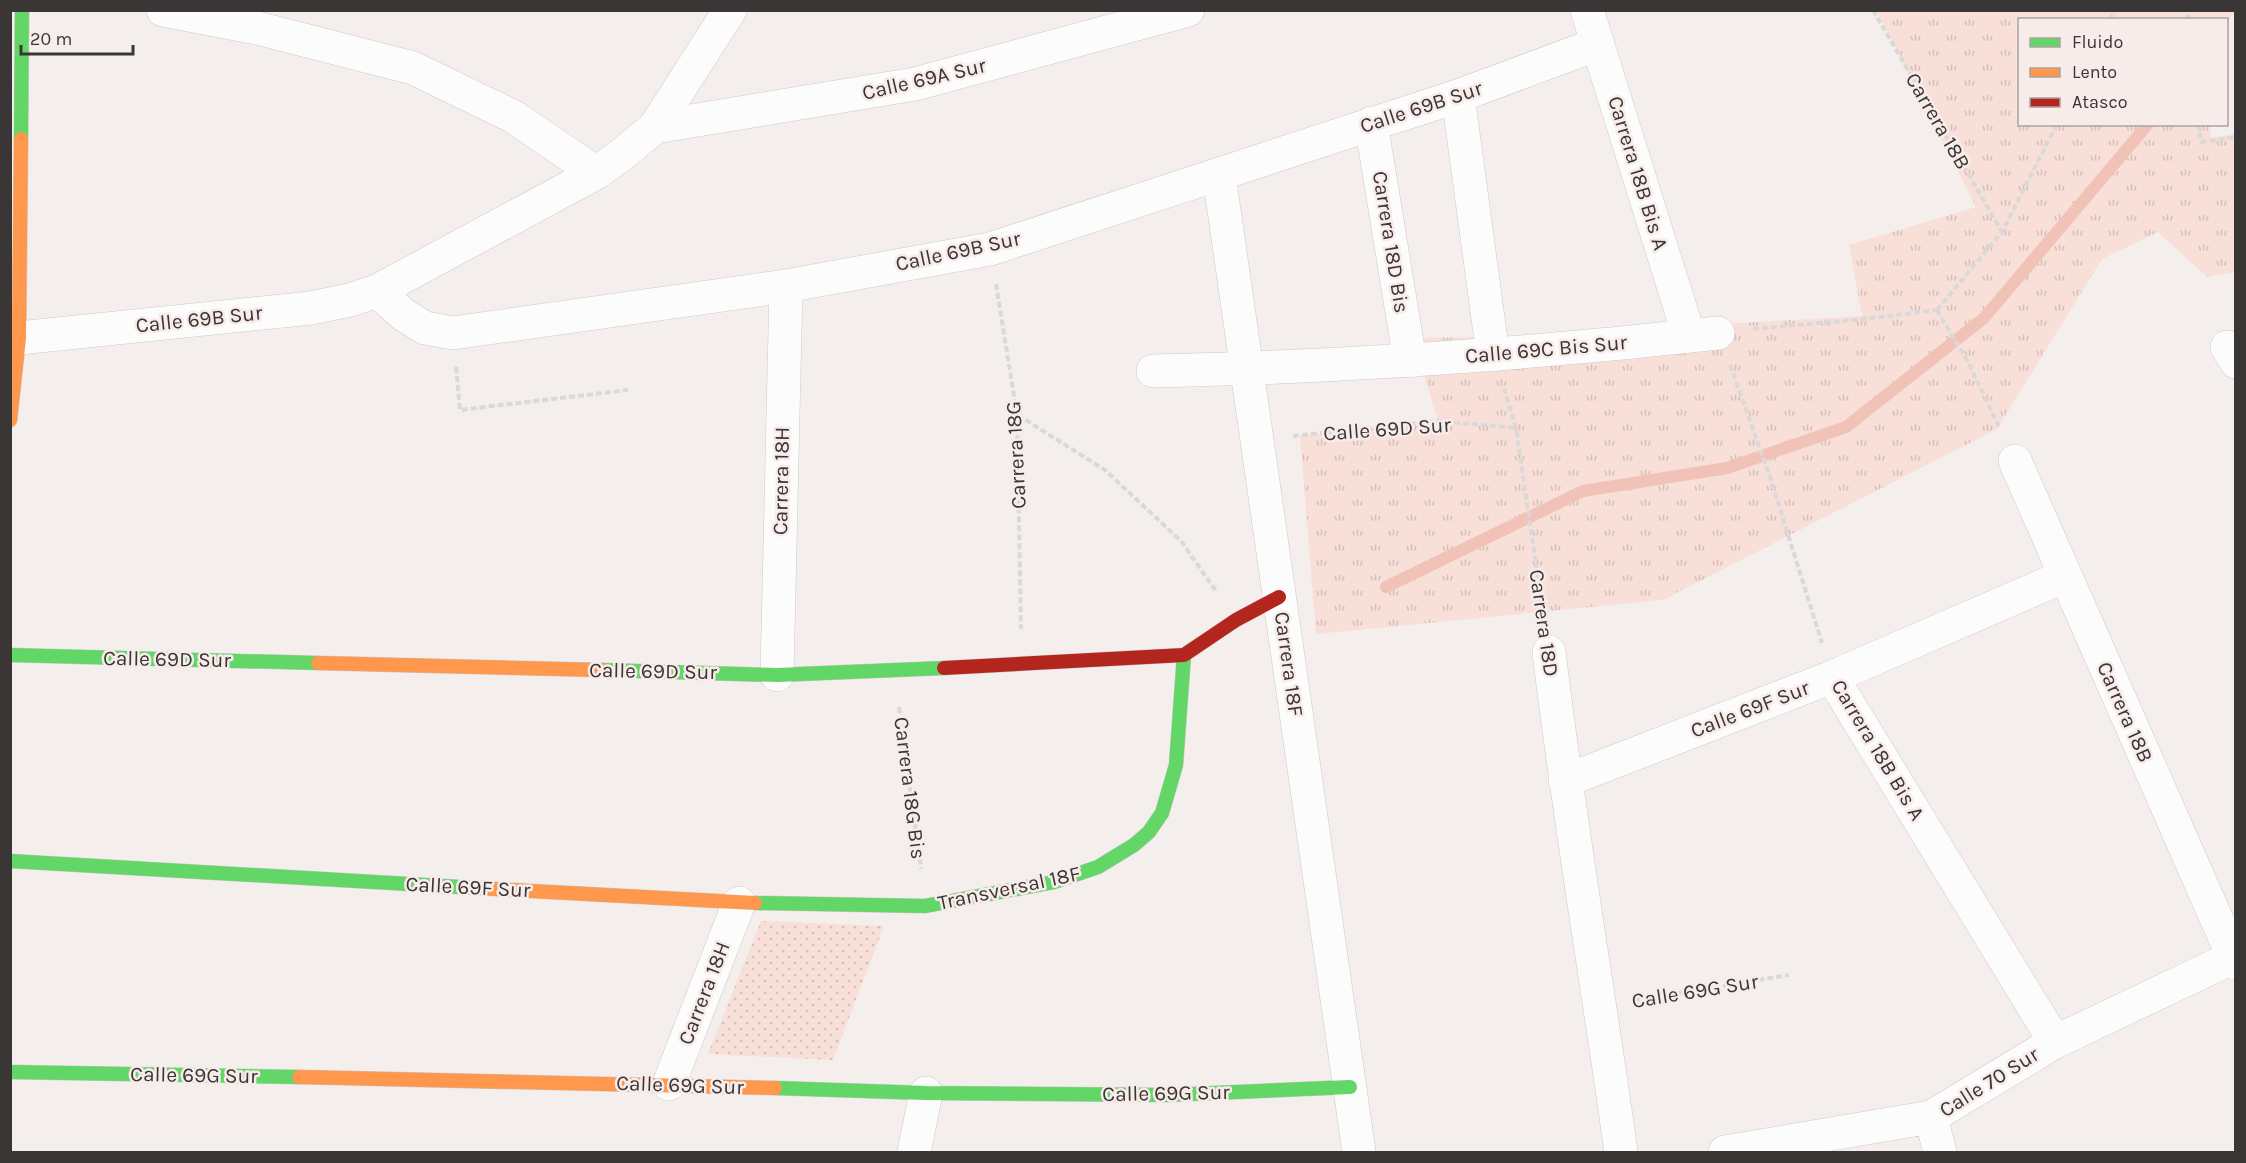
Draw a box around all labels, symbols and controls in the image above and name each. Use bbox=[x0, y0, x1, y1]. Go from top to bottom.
scale bar bbox=[21, 18, 134, 56]
legend bbox=[2018, 18, 2228, 126]
text: 20 m bbox=[30, 28, 72, 50]
text: Fluido bbox=[2072, 31, 2123, 53]
street label: Calle 69A Sur bbox=[860, 53, 989, 105]
text: Lento bbox=[2072, 61, 2117, 83]
street label: Carrera 18B bbox=[1901, 68, 1975, 174]
street label: Calle 69B Sur bbox=[1357, 76, 1486, 138]
text: Atasco bbox=[2072, 91, 2128, 113]
street label: Carrera 18B Bis A bbox=[1603, 93, 1673, 253]
street label: Carrera 18D Bis bbox=[1368, 169, 1414, 315]
street label: Calle 69B Sur bbox=[893, 226, 1023, 276]
street label: Calle 69B Sur bbox=[134, 300, 264, 338]
street label: Calle 69C Bis Sur bbox=[1464, 330, 1628, 368]
street label: Carrera 18G bbox=[1001, 400, 1031, 510]
street label: Calle 69D Sur bbox=[1322, 413, 1452, 445]
street label: Carrera 18H bbox=[768, 427, 794, 535]
street label: Carrera 18D bbox=[1525, 568, 1563, 678]
street label: Carrera 18F bbox=[1270, 610, 1308, 718]
street label: Calle 69D Sur bbox=[103, 646, 232, 672]
street label: Calle 69D Sur bbox=[589, 658, 718, 684]
street label: Carrera 18B bbox=[2092, 658, 2158, 766]
street label: Calle 69F Sur bbox=[1687, 675, 1813, 743]
street label: Carrera 18B Bis A bbox=[1827, 675, 1929, 825]
street label: Carrera 18G Bis bbox=[889, 715, 931, 861]
street label: Transversal 18F bbox=[936, 861, 1082, 915]
street label: Calle 69F Sur bbox=[405, 872, 532, 902]
street label: Carrera 18H bbox=[673, 938, 735, 1048]
street label: Calle 69G Sur bbox=[1630, 969, 1760, 1013]
street label: Calle 70 Sur bbox=[1935, 1042, 2043, 1122]
street label: Calle 69G Sur bbox=[130, 1062, 258, 1088]
street label: Calle 69G Sur bbox=[616, 1071, 745, 1099]
street label: Calle 69G Sur bbox=[1102, 1080, 1230, 1106]

